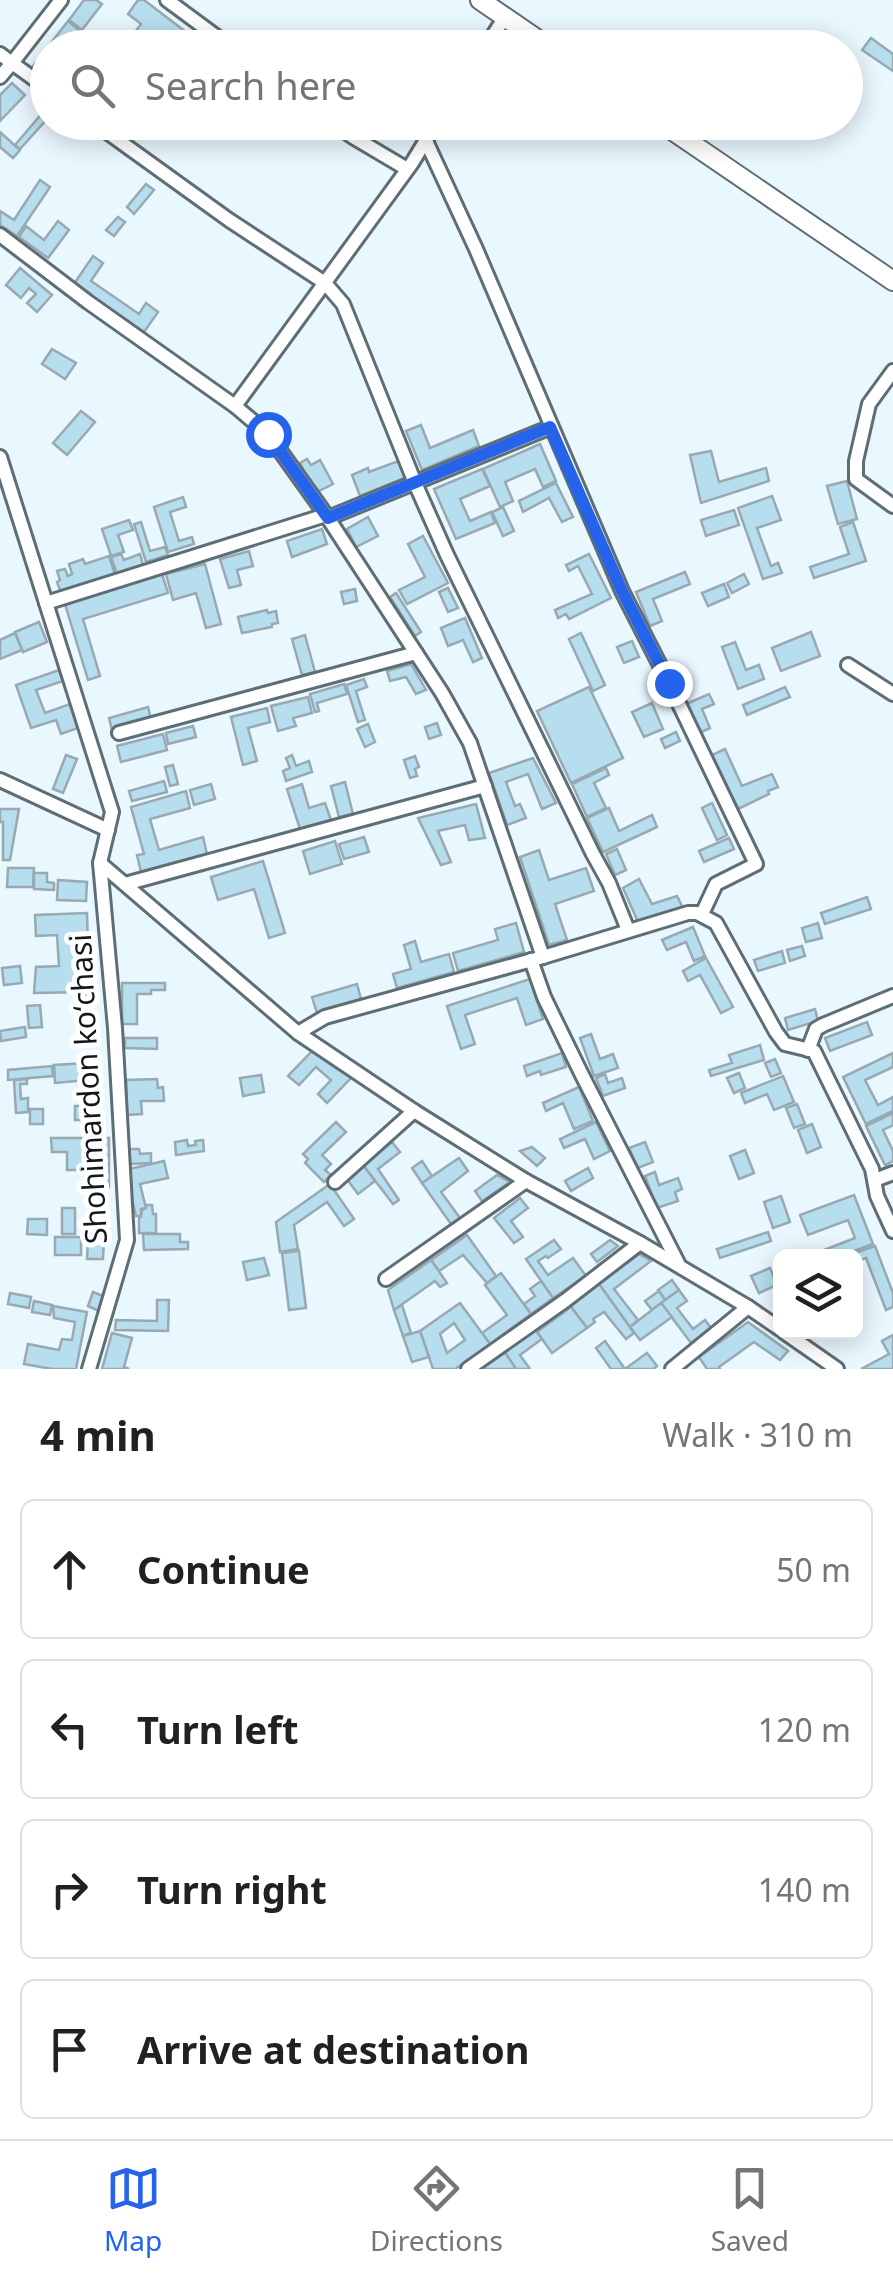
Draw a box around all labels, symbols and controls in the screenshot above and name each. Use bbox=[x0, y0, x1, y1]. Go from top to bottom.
search box bbox=[30, 30, 863, 140]
icon: search bbox=[65, 58, 120, 113]
text: Search here bbox=[145, 59, 356, 111]
route start bbox=[246, 412, 292, 458]
route end bbox=[647, 661, 693, 707]
street label: Shohimardon koʻchasi bbox=[59, 933, 116, 1245]
map controls bbox=[773, 1249, 863, 1339]
button: layers bbox=[773, 1249, 863, 1339]
text: 4 min bbox=[40, 1406, 156, 1463]
text: Walk · 310 m bbox=[662, 1413, 853, 1456]
icon: ahead bbox=[42, 1542, 97, 1597]
text: Continue bbox=[137, 1543, 310, 1595]
text: 50 m bbox=[776, 1548, 851, 1591]
icon: left bbox=[42, 1702, 97, 1757]
text: Turn left bbox=[137, 1703, 299, 1755]
text: 120 m bbox=[758, 1708, 851, 1751]
icon: right bbox=[42, 1862, 97, 1917]
text: Turn right bbox=[137, 1863, 327, 1915]
text: 140 m bbox=[758, 1868, 851, 1911]
icon: arrive bbox=[42, 2022, 97, 2077]
text: Arrive at destination bbox=[137, 2023, 529, 2075]
tab: Map bbox=[104, 2161, 162, 2259]
tab: Directions bbox=[370, 2161, 503, 2259]
tab: Saved bbox=[711, 2161, 789, 2259]

